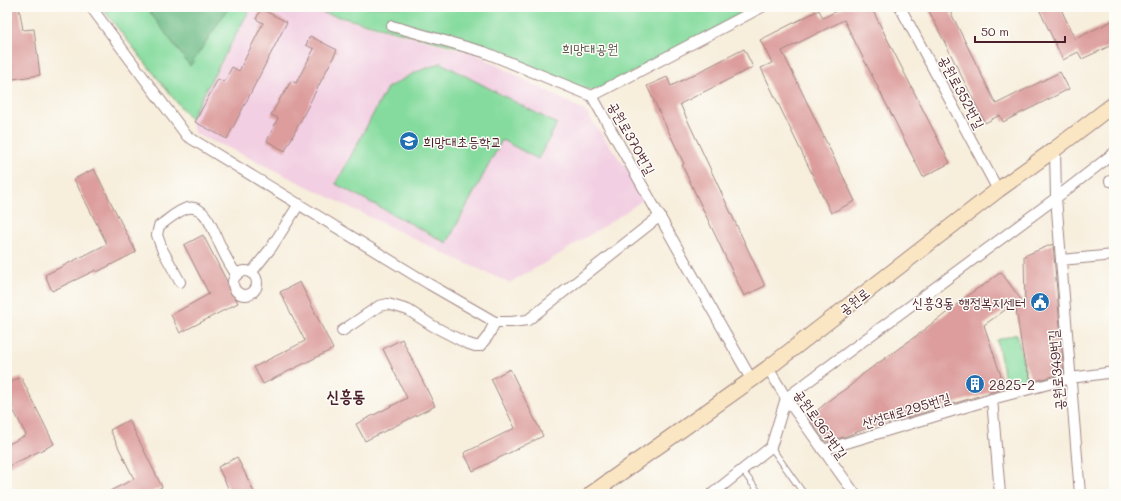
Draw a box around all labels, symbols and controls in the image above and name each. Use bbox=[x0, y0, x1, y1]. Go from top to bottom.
scale bar bbox=[975, 18, 1065, 44]
text: 50 m bbox=[981, 23, 1009, 39]
park label: 희망대공원 bbox=[562, 39, 618, 58]
street label: 공원로352번길 bbox=[935, 52, 990, 133]
street label: 공원로370번길 bbox=[604, 98, 660, 179]
school or university icon: 희망대초등학교 bbox=[398, 130, 420, 152]
place label: 희망대초등학교 bbox=[423, 132, 502, 151]
street label: 공원로 bbox=[835, 283, 873, 319]
public building icon: 신흥3동 행정복지센터 bbox=[1029, 291, 1051, 313]
place label: 신흥3동 행정복지센터 bbox=[912, 293, 1026, 312]
street label: 공원로349번길 bbox=[1043, 328, 1069, 411]
building icon: 2825-2 bbox=[964, 373, 986, 395]
place label: 2825-2 bbox=[989, 375, 1035, 394]
district label: 신흥동 bbox=[327, 385, 365, 406]
street label: 공원로367번길 bbox=[790, 385, 852, 463]
street label: 산성대로295번길 bbox=[859, 387, 953, 433]

